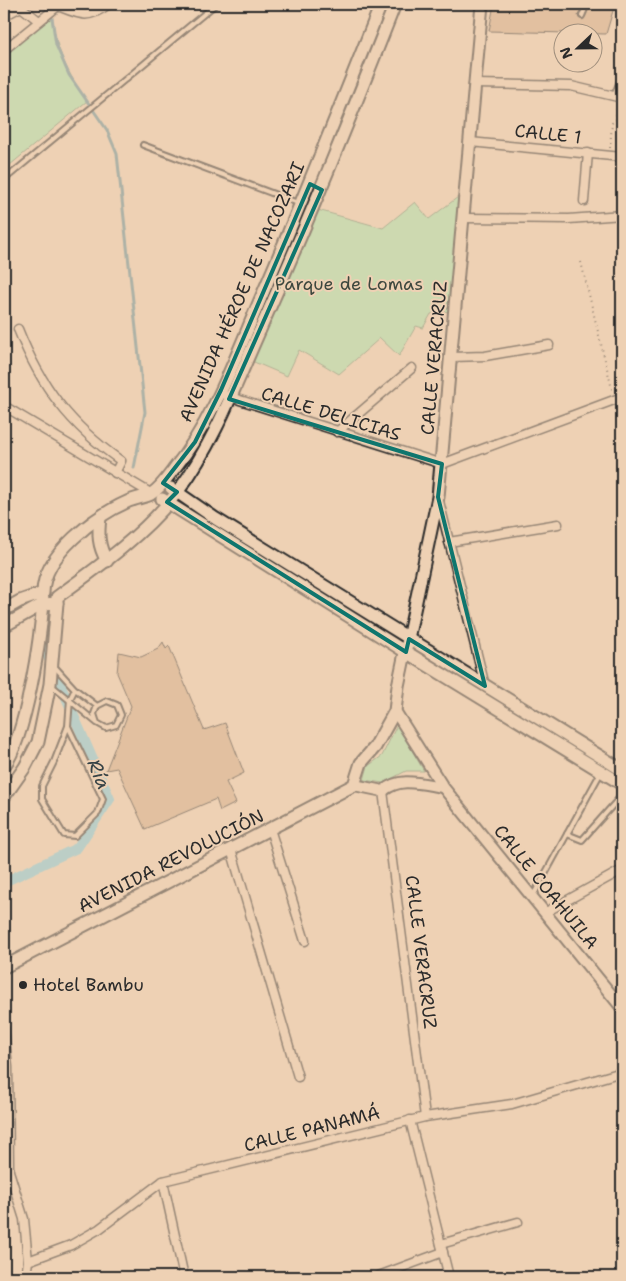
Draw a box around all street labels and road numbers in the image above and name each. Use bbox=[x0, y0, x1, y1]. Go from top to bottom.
street label: CALLE 1 bbox=[513, 119, 583, 149]
street label: AVENIDA HÉROE DE NACOZARI bbox=[174, 158, 310, 426]
street label: CALLE VERACRUZ bbox=[415, 280, 453, 436]
street label: CALLE DELICIAS bbox=[258, 381, 404, 447]
street label: AVENIDA REVOLUCIÓN bbox=[74, 804, 268, 918]
street label: CALLE COAHUILA bbox=[488, 820, 604, 954]
street label: CALLE VERACRUZ bbox=[400, 874, 442, 1030]
street label: CALLE PANAMÁ bbox=[242, 1101, 382, 1157]

